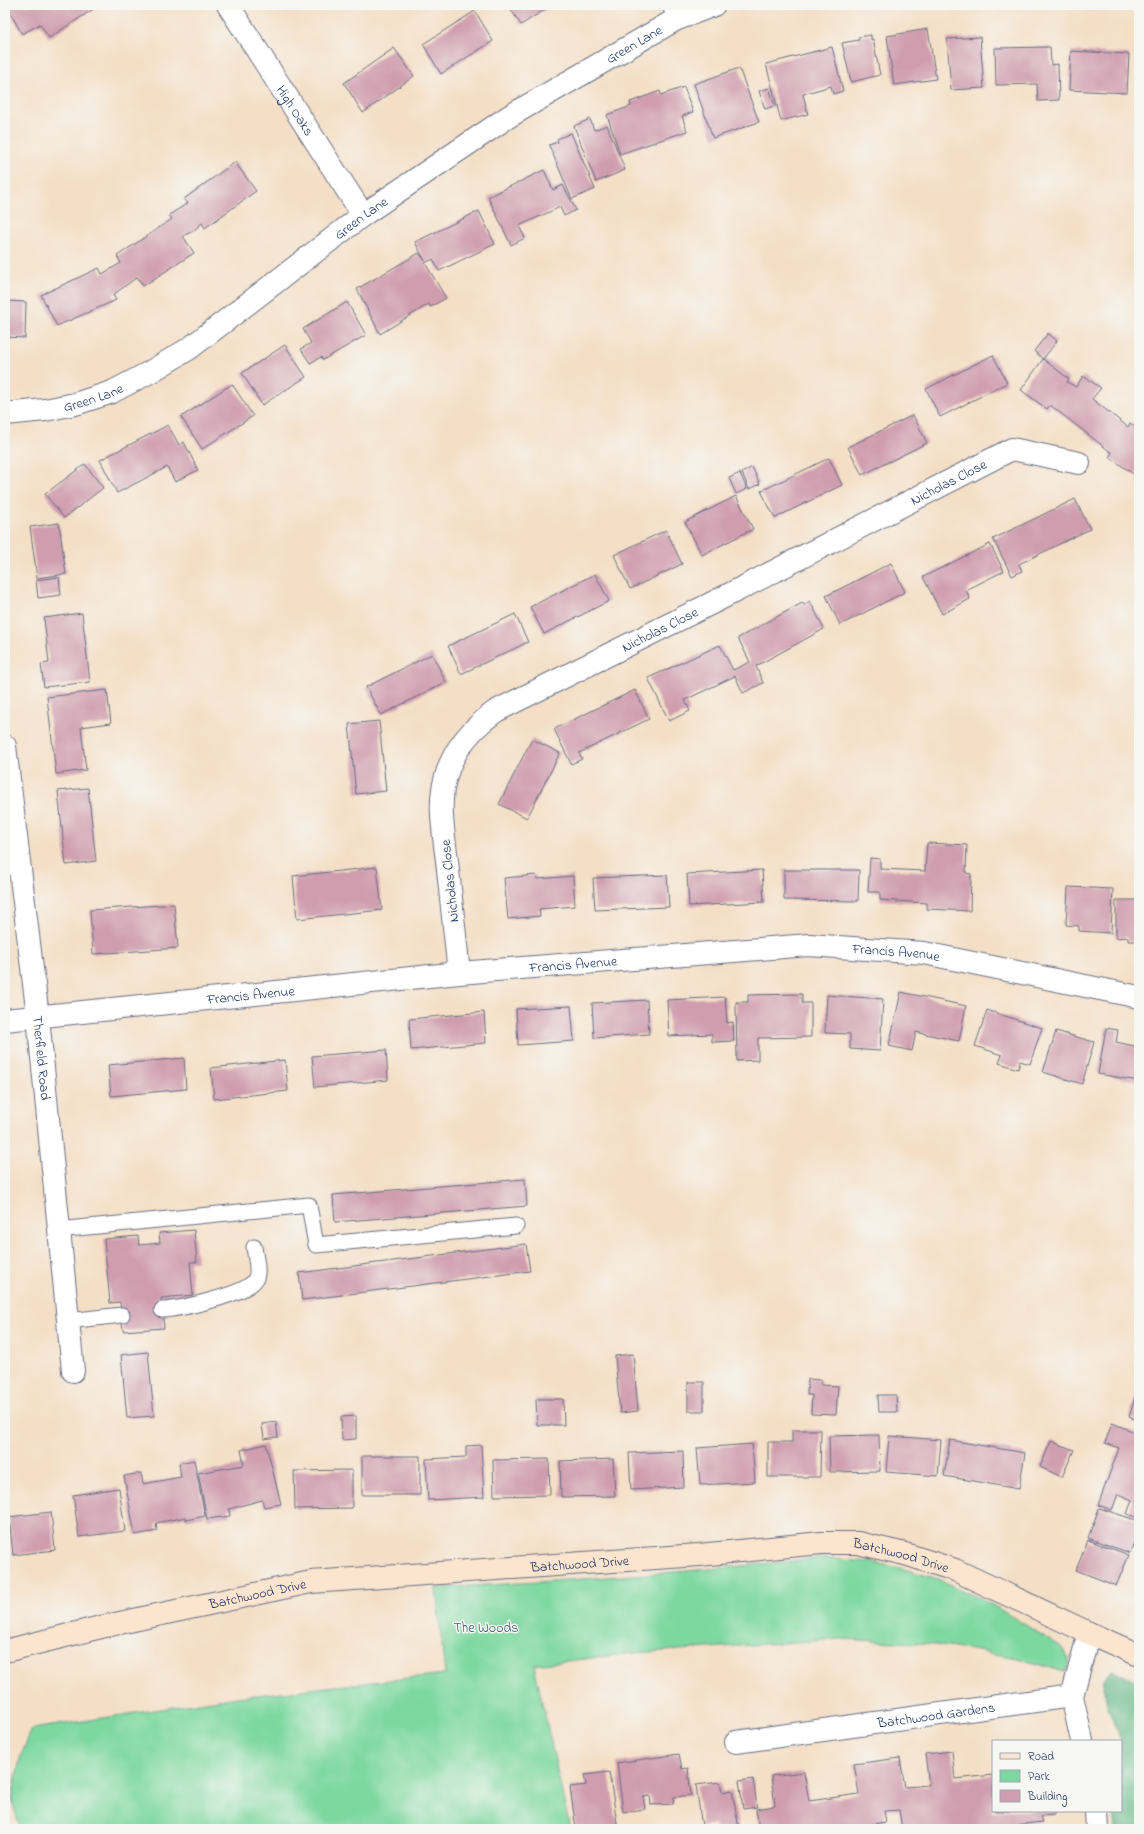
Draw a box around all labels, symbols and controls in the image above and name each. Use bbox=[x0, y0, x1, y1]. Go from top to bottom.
street label: Green Lane bbox=[602, 20, 667, 70]
street label: High Oaks bbox=[270, 81, 318, 140]
street label: Green Lane bbox=[330, 192, 393, 246]
street label: Green Lane bbox=[62, 378, 128, 418]
street label: Nicholas Close bbox=[907, 454, 991, 511]
street label: Nicholas Close bbox=[619, 602, 703, 658]
street label: Nicholas Close bbox=[436, 838, 465, 923]
street label: Francis Avenue bbox=[850, 939, 942, 968]
street label: Francis Avenue bbox=[528, 951, 619, 979]
street label: Francis Avenue bbox=[205, 981, 296, 1011]
street label: Therfield Road bbox=[26, 1015, 55, 1101]
street label: Batchwood Drive bbox=[850, 1533, 952, 1580]
street label: Batchwood Drive bbox=[529, 1551, 630, 1579]
street label: Batchwood Drive bbox=[206, 1574, 309, 1616]
park label: The Woods bbox=[454, 1618, 518, 1639]
street label: Batchwood Gardens bbox=[875, 1698, 996, 1735]
legend bbox=[992, 1740, 1122, 1812]
text: Road bbox=[1028, 1748, 1054, 1766]
text: Park bbox=[1028, 1768, 1050, 1786]
text: Building bbox=[1027, 1788, 1067, 1807]

